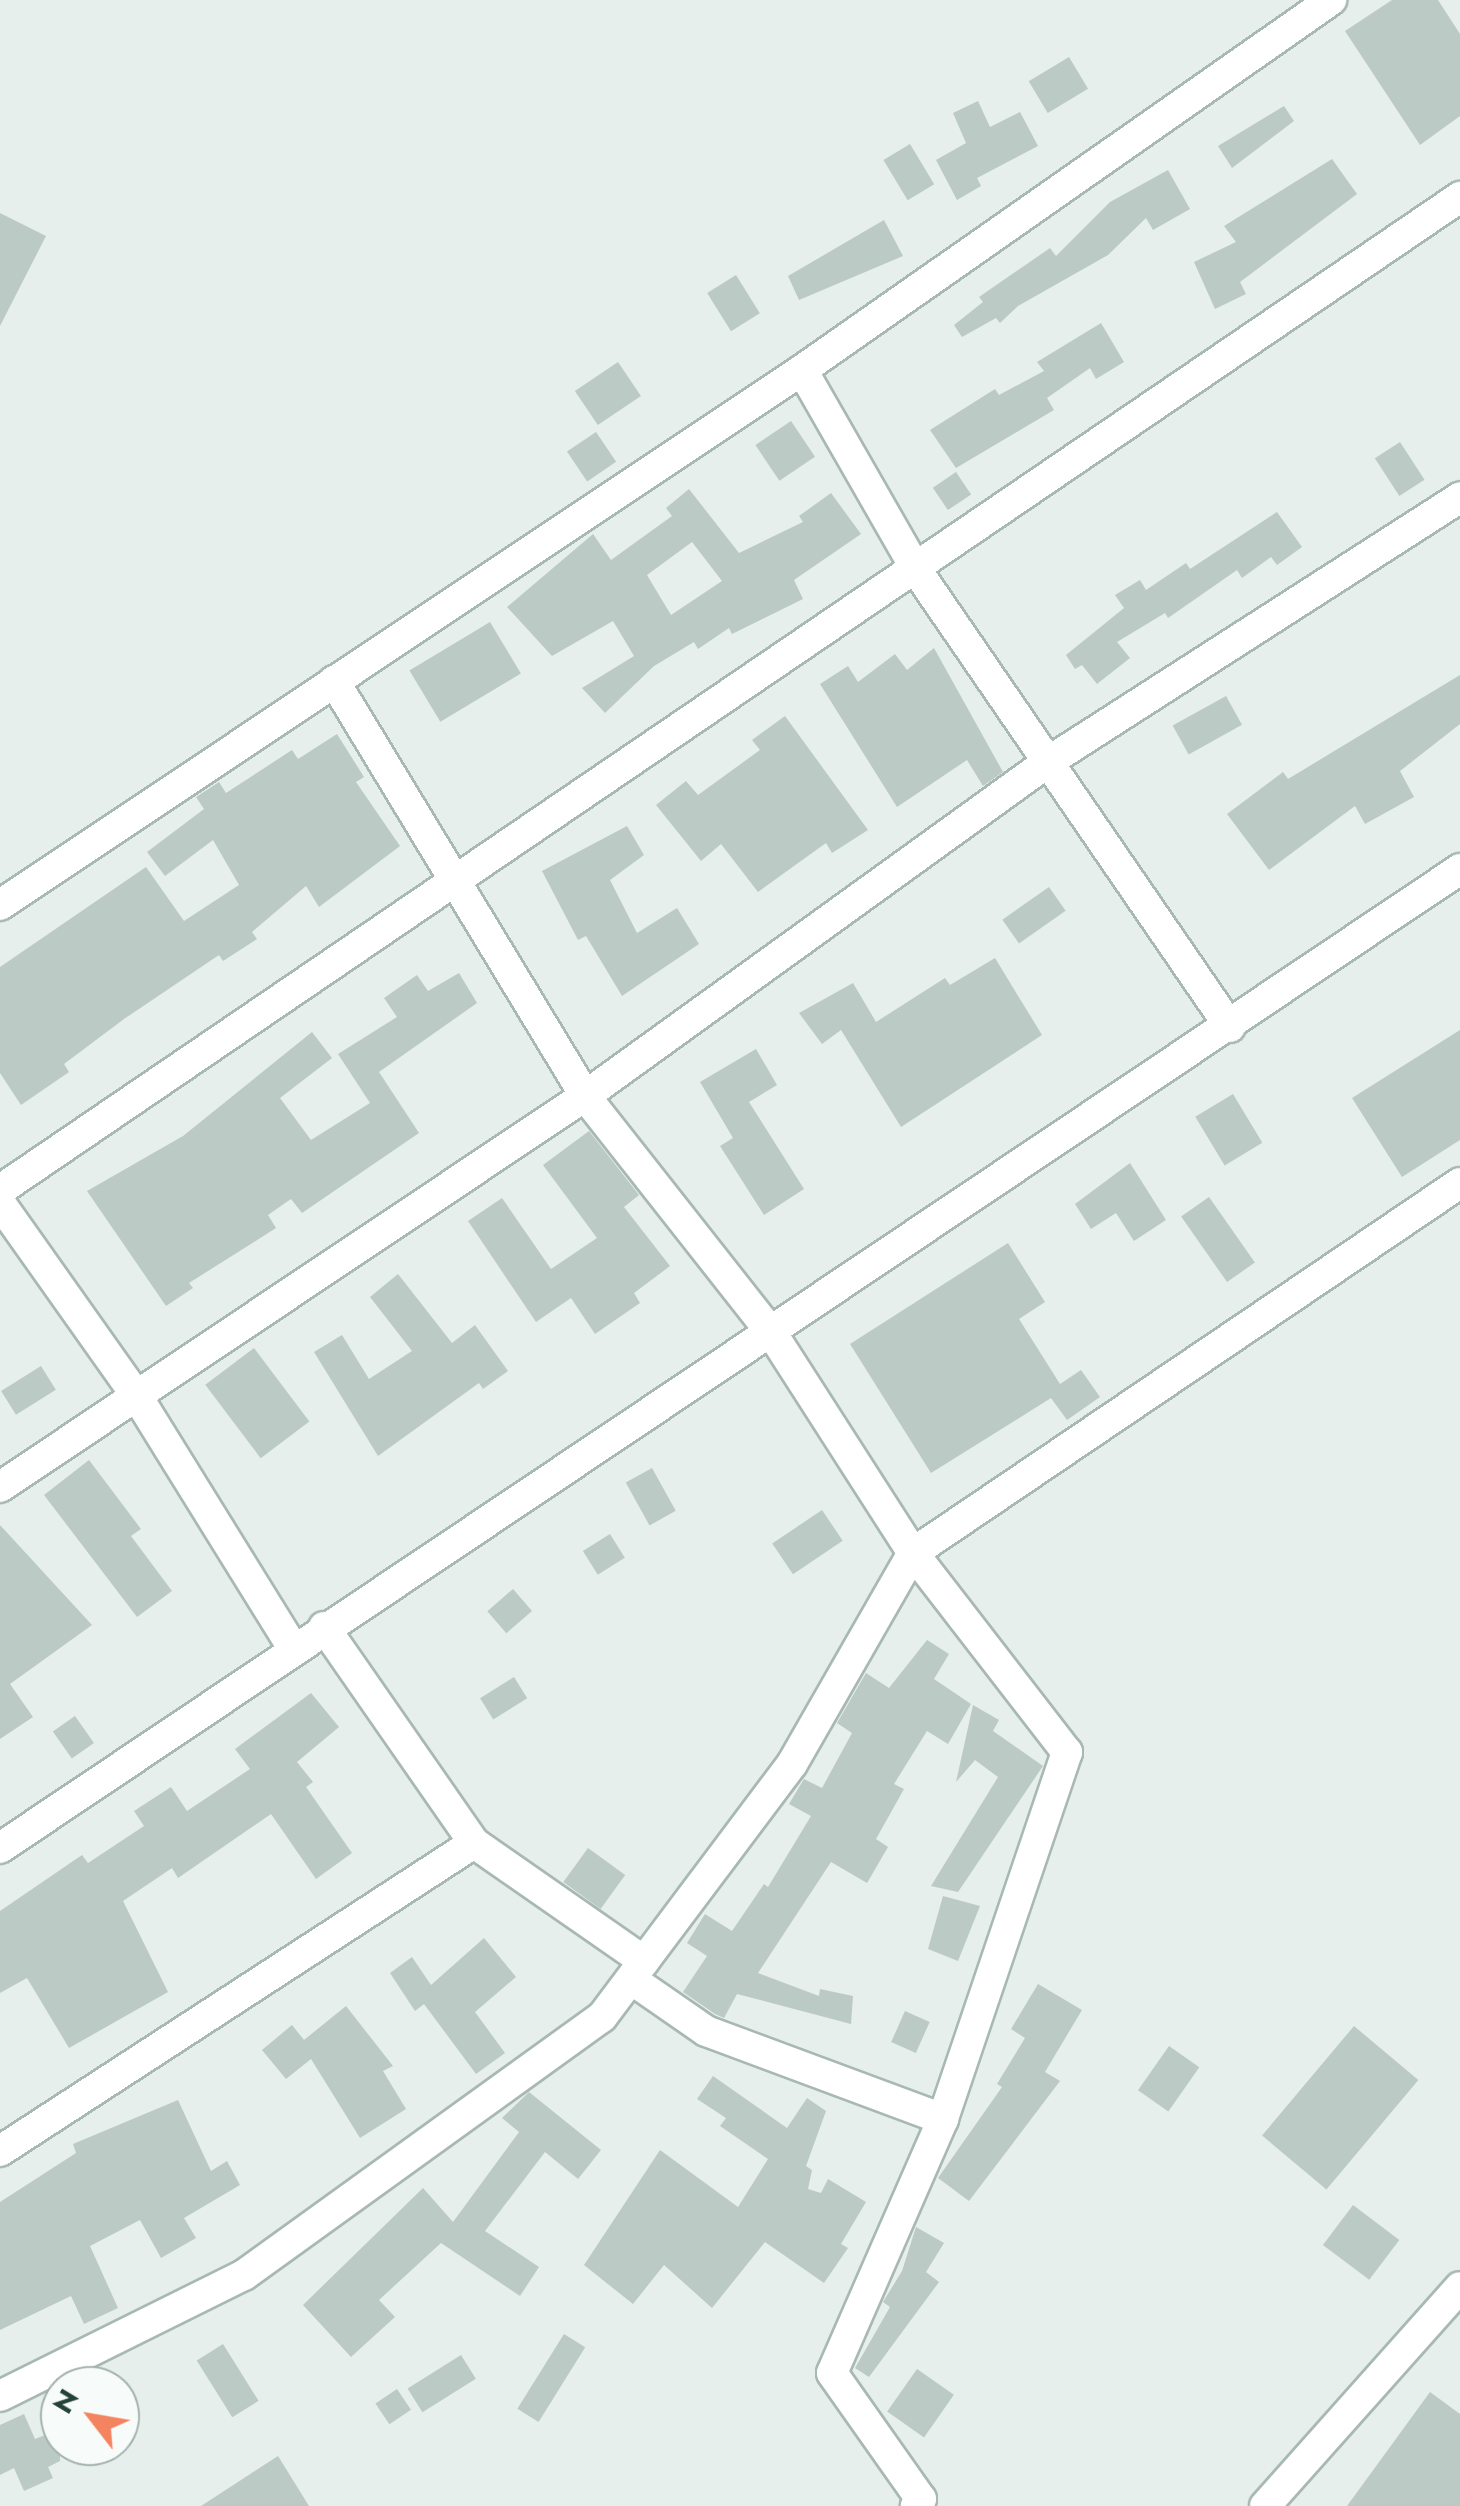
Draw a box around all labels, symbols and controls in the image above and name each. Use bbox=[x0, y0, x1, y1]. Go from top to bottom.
north arrow bbox=[40, 2366, 140, 2466]
text: N bbox=[42, 2381, 89, 2421]

